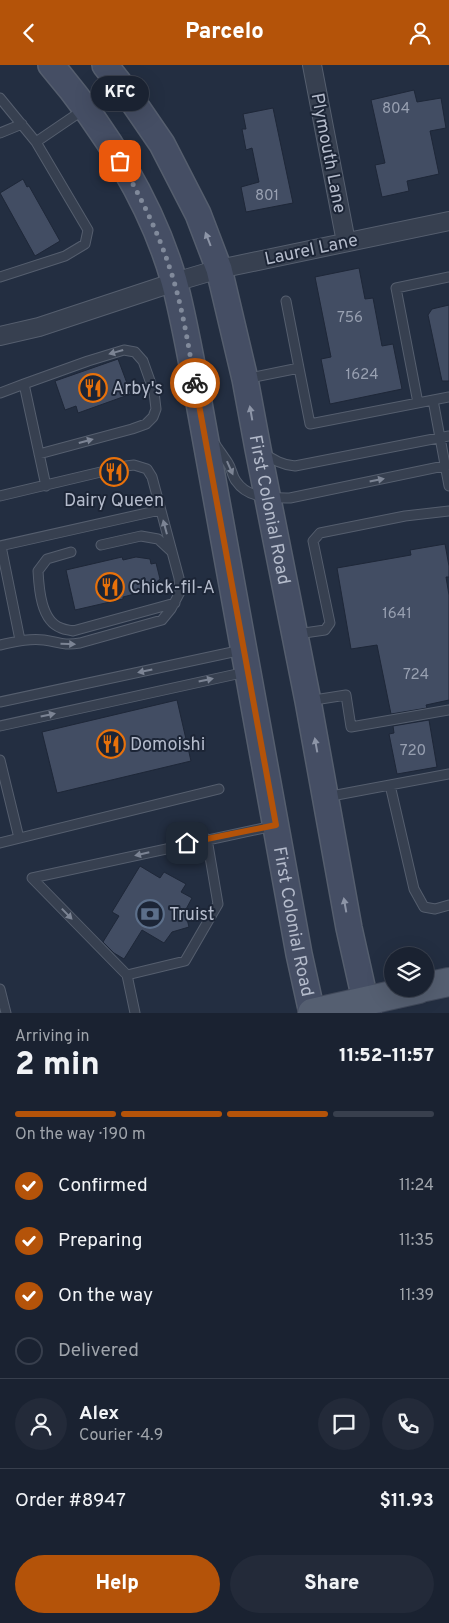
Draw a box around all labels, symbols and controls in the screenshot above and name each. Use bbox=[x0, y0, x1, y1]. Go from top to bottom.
icon: back bbox=[15, 19, 43, 47]
text: Parcelo bbox=[185, 19, 264, 46]
icon: person bbox=[406, 19, 434, 47]
callout: KFC bbox=[91, 76, 149, 111]
text: KFC bbox=[105, 83, 135, 103]
street label: Plymouth Lane bbox=[305, 91, 350, 215]
house number: 804 bbox=[382, 100, 410, 119]
pin bbox=[99, 140, 141, 182]
icon: bag bbox=[106, 147, 134, 175]
house number: 801 bbox=[255, 187, 279, 206]
street label: Laurel Lane bbox=[263, 229, 360, 272]
one-way arrow bbox=[204, 232, 212, 246]
house number: 756 bbox=[337, 309, 363, 328]
one-way arrow bbox=[109, 348, 124, 356]
courier bbox=[170, 358, 220, 408]
house number: 1624 bbox=[346, 366, 378, 385]
icon: bike bbox=[181, 369, 209, 397]
restaurant icon: Arby's bbox=[78, 373, 108, 403]
place label: Arby's bbox=[112, 378, 163, 401]
one-way arrow bbox=[247, 405, 255, 421]
street label: First Colonial Road bbox=[243, 433, 295, 587]
one-way arrow bbox=[79, 437, 94, 445]
restaurant icon: Dairy Queen bbox=[99, 457, 129, 487]
one-way arrow bbox=[226, 461, 234, 475]
one-way arrow bbox=[369, 476, 384, 484]
place label: Dairy Queen bbox=[64, 490, 164, 513]
one-way arrow bbox=[161, 520, 169, 535]
restaurant icon: Chick-fil-A bbox=[95, 572, 125, 602]
place label: Chick-fil-A bbox=[129, 577, 215, 600]
house number: 1641 bbox=[382, 605, 412, 624]
one-way arrow bbox=[61, 640, 77, 648]
house number: 724 bbox=[403, 666, 429, 685]
one-way arrow bbox=[138, 667, 153, 675]
one-way arrow bbox=[199, 676, 214, 684]
one-way arrow bbox=[40, 711, 55, 719]
restaurant icon: Domoishi bbox=[96, 729, 126, 759]
place label: Domoishi bbox=[130, 734, 205, 757]
one-way arrow bbox=[312, 736, 320, 752]
house number: 720 bbox=[400, 742, 426, 761]
pin bbox=[166, 822, 208, 864]
icon: home bbox=[173, 829, 201, 857]
street label: First Colonial Road bbox=[267, 845, 318, 999]
one-way arrow bbox=[134, 850, 150, 858]
one-way arrow bbox=[341, 897, 349, 912]
bank icon: Truist bbox=[135, 899, 165, 929]
place label: Truist bbox=[169, 904, 215, 927]
one-way arrow bbox=[61, 908, 73, 920]
map controls bbox=[384, 947, 434, 997]
button: layers bbox=[384, 947, 434, 997]
text: Arriving in bbox=[15, 1027, 90, 1047]
text: 11:52–11:57 bbox=[339, 1044, 434, 1068]
text: 2 min bbox=[15, 1046, 100, 1086]
text: On the way · 190 m bbox=[15, 1125, 145, 1145]
icon: check bbox=[15, 1172, 43, 1200]
text: Confirmed bbox=[58, 1174, 148, 1198]
text: 11:24 bbox=[399, 1176, 434, 1196]
icon: check bbox=[15, 1227, 43, 1255]
text: Preparing bbox=[58, 1229, 142, 1253]
text: 11:35 bbox=[399, 1231, 434, 1251]
icon: check bbox=[15, 1282, 43, 1310]
text: On the way bbox=[58, 1284, 153, 1308]
text: 11:39 bbox=[400, 1286, 434, 1306]
text: Delivered bbox=[58, 1339, 139, 1363]
button: person bbox=[15, 1398, 67, 1450]
button: chat bbox=[318, 1398, 370, 1450]
button: phone bbox=[382, 1398, 434, 1450]
text: Alex bbox=[79, 1402, 119, 1426]
text: Courier · 4.9 bbox=[79, 1426, 163, 1446]
text: Order #8947 bbox=[15, 1489, 126, 1513]
text: $11.93 bbox=[380, 1489, 434, 1513]
button: Help bbox=[15, 1555, 220, 1613]
button: Share bbox=[230, 1555, 434, 1613]

